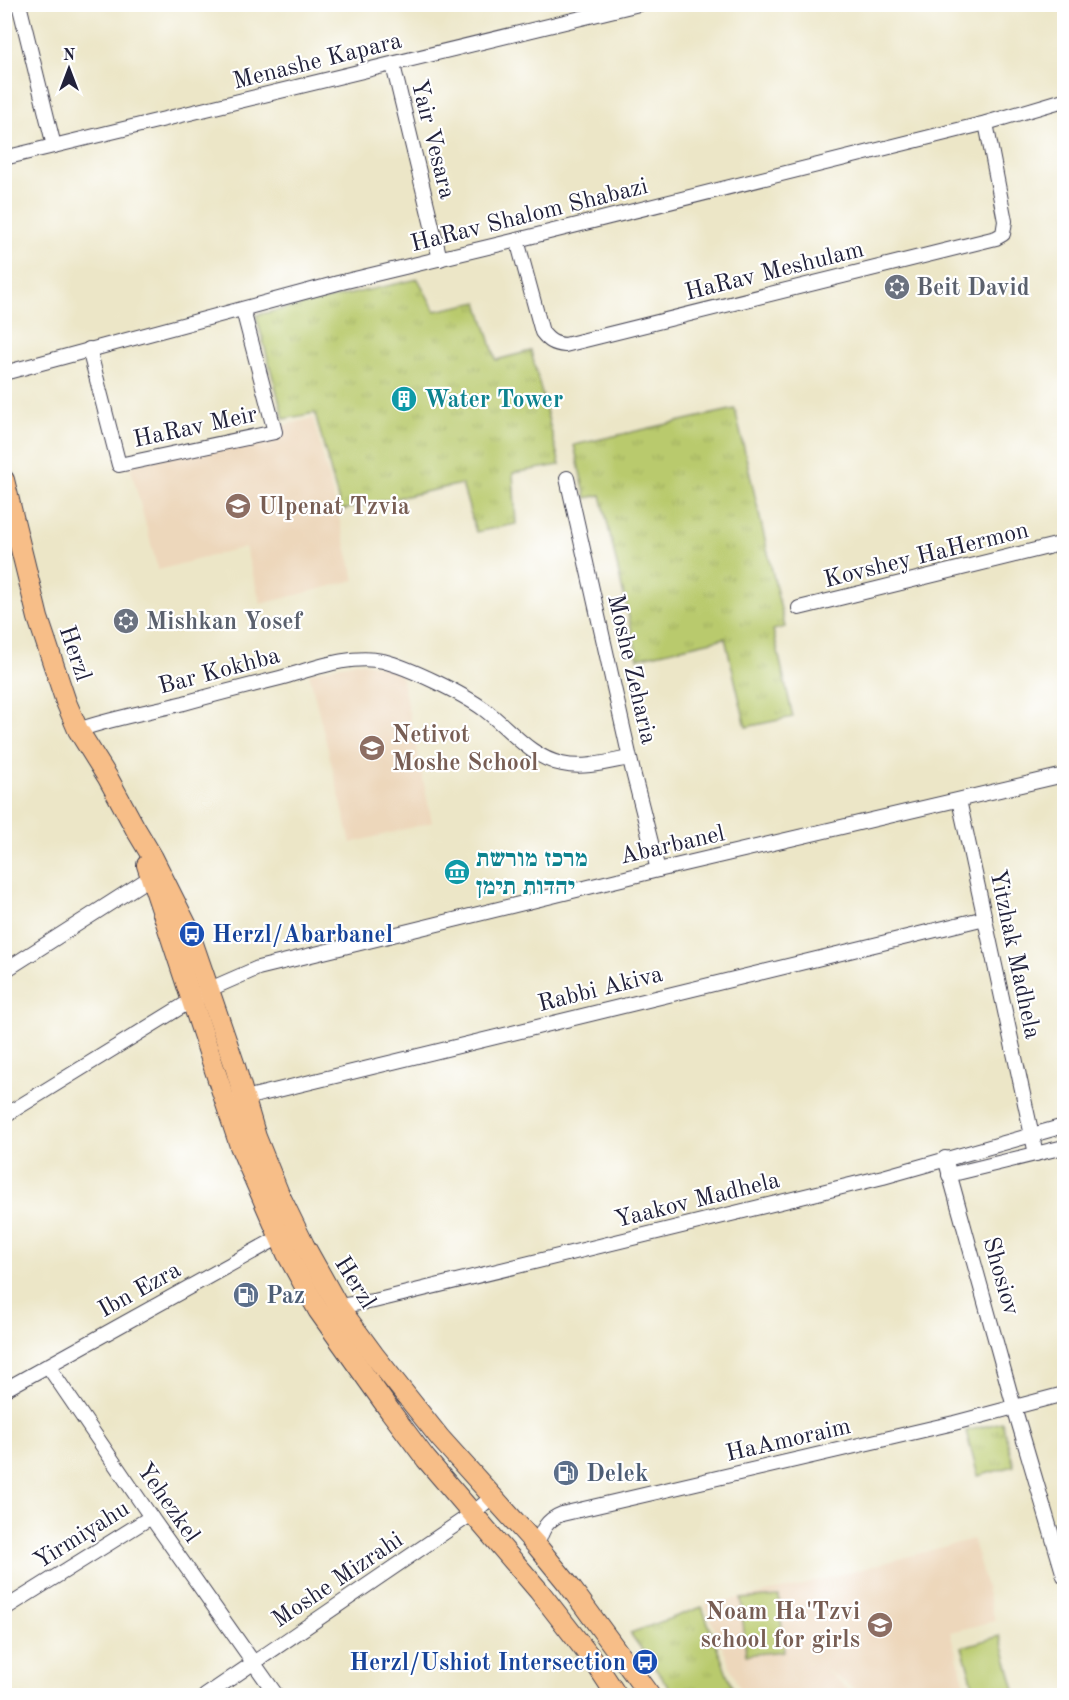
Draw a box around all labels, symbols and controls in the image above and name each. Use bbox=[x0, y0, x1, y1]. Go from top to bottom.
street label: Menashe Kapara bbox=[231, 29, 405, 95]
north arrow bbox=[39, 39, 99, 99]
text: N bbox=[63, 48, 76, 64]
street label: Yair Vesara bbox=[406, 77, 459, 202]
street label: HaRav Shalom Shabazi bbox=[408, 175, 650, 257]
street label: HaRav Meshulam bbox=[683, 238, 866, 306]
synagogue icon: Beit David bbox=[882, 272, 912, 302]
place label: Beit David bbox=[916, 277, 1030, 301]
building icon: Water Tower bbox=[389, 384, 419, 414]
place label: Water Tower bbox=[424, 389, 563, 413]
street label: HaRav Meir bbox=[131, 403, 260, 453]
school or university icon: Ulpenat Tzvia bbox=[223, 491, 253, 521]
place label: Ulpenat Tzvia bbox=[258, 496, 410, 520]
street label: Kovshey HaHermon bbox=[822, 519, 1031, 593]
street label: Moshe Zeharia bbox=[602, 592, 660, 747]
synagogue icon: Mishkan Yosef bbox=[111, 606, 141, 636]
place label: Mishkan Yosef bbox=[146, 611, 304, 635]
street label: Herzl bbox=[54, 623, 95, 684]
street label: Bar Kokhba bbox=[156, 644, 283, 700]
place label: Netivot Moshe School bbox=[392, 724, 538, 776]
school or university icon: Netivot Moshe School bbox=[357, 733, 387, 763]
street label: Abarbanel bbox=[618, 822, 727, 870]
place label: מרכז מורשת יהדות תימן bbox=[476, 848, 588, 900]
museum icon: מרכז מורשת יהדות תימן bbox=[442, 857, 472, 887]
street label: Yitzhak Madhela bbox=[984, 868, 1044, 1041]
bus stop icon: Herzl/Abarbanel bbox=[177, 919, 207, 949]
place label: Herzl/Abarbanel bbox=[212, 924, 393, 948]
street label: Rabbi Akiva bbox=[536, 963, 666, 1017]
street label: Yaakov Madhela bbox=[612, 1169, 783, 1233]
street label: Shosiov bbox=[977, 1235, 1023, 1319]
street label: Herzl bbox=[329, 1253, 380, 1314]
street label: Ibn Ezra bbox=[95, 1258, 185, 1323]
fuel station icon: Paz bbox=[231, 1280, 261, 1310]
place label: Paz bbox=[266, 1285, 305, 1309]
street label: HaAmoraim bbox=[724, 1415, 853, 1467]
fuel station icon: Delek bbox=[551, 1458, 581, 1488]
street label: Yehezkel bbox=[131, 1459, 203, 1547]
place label: Delek bbox=[586, 1463, 648, 1487]
street label: Yirmiyahu bbox=[30, 1497, 134, 1574]
street label: Moshe Mizrahi bbox=[269, 1528, 408, 1633]
place label: Noam Ha'Tzvi school for girls bbox=[701, 1601, 860, 1653]
school or university icon: Noam Ha'Tzvi school for girls bbox=[865, 1610, 895, 1640]
bus stop icon: Herzl/Ushiot Intersection bbox=[630, 1647, 660, 1677]
place label: Herzl/Ushiot Intersection bbox=[349, 1652, 626, 1676]

